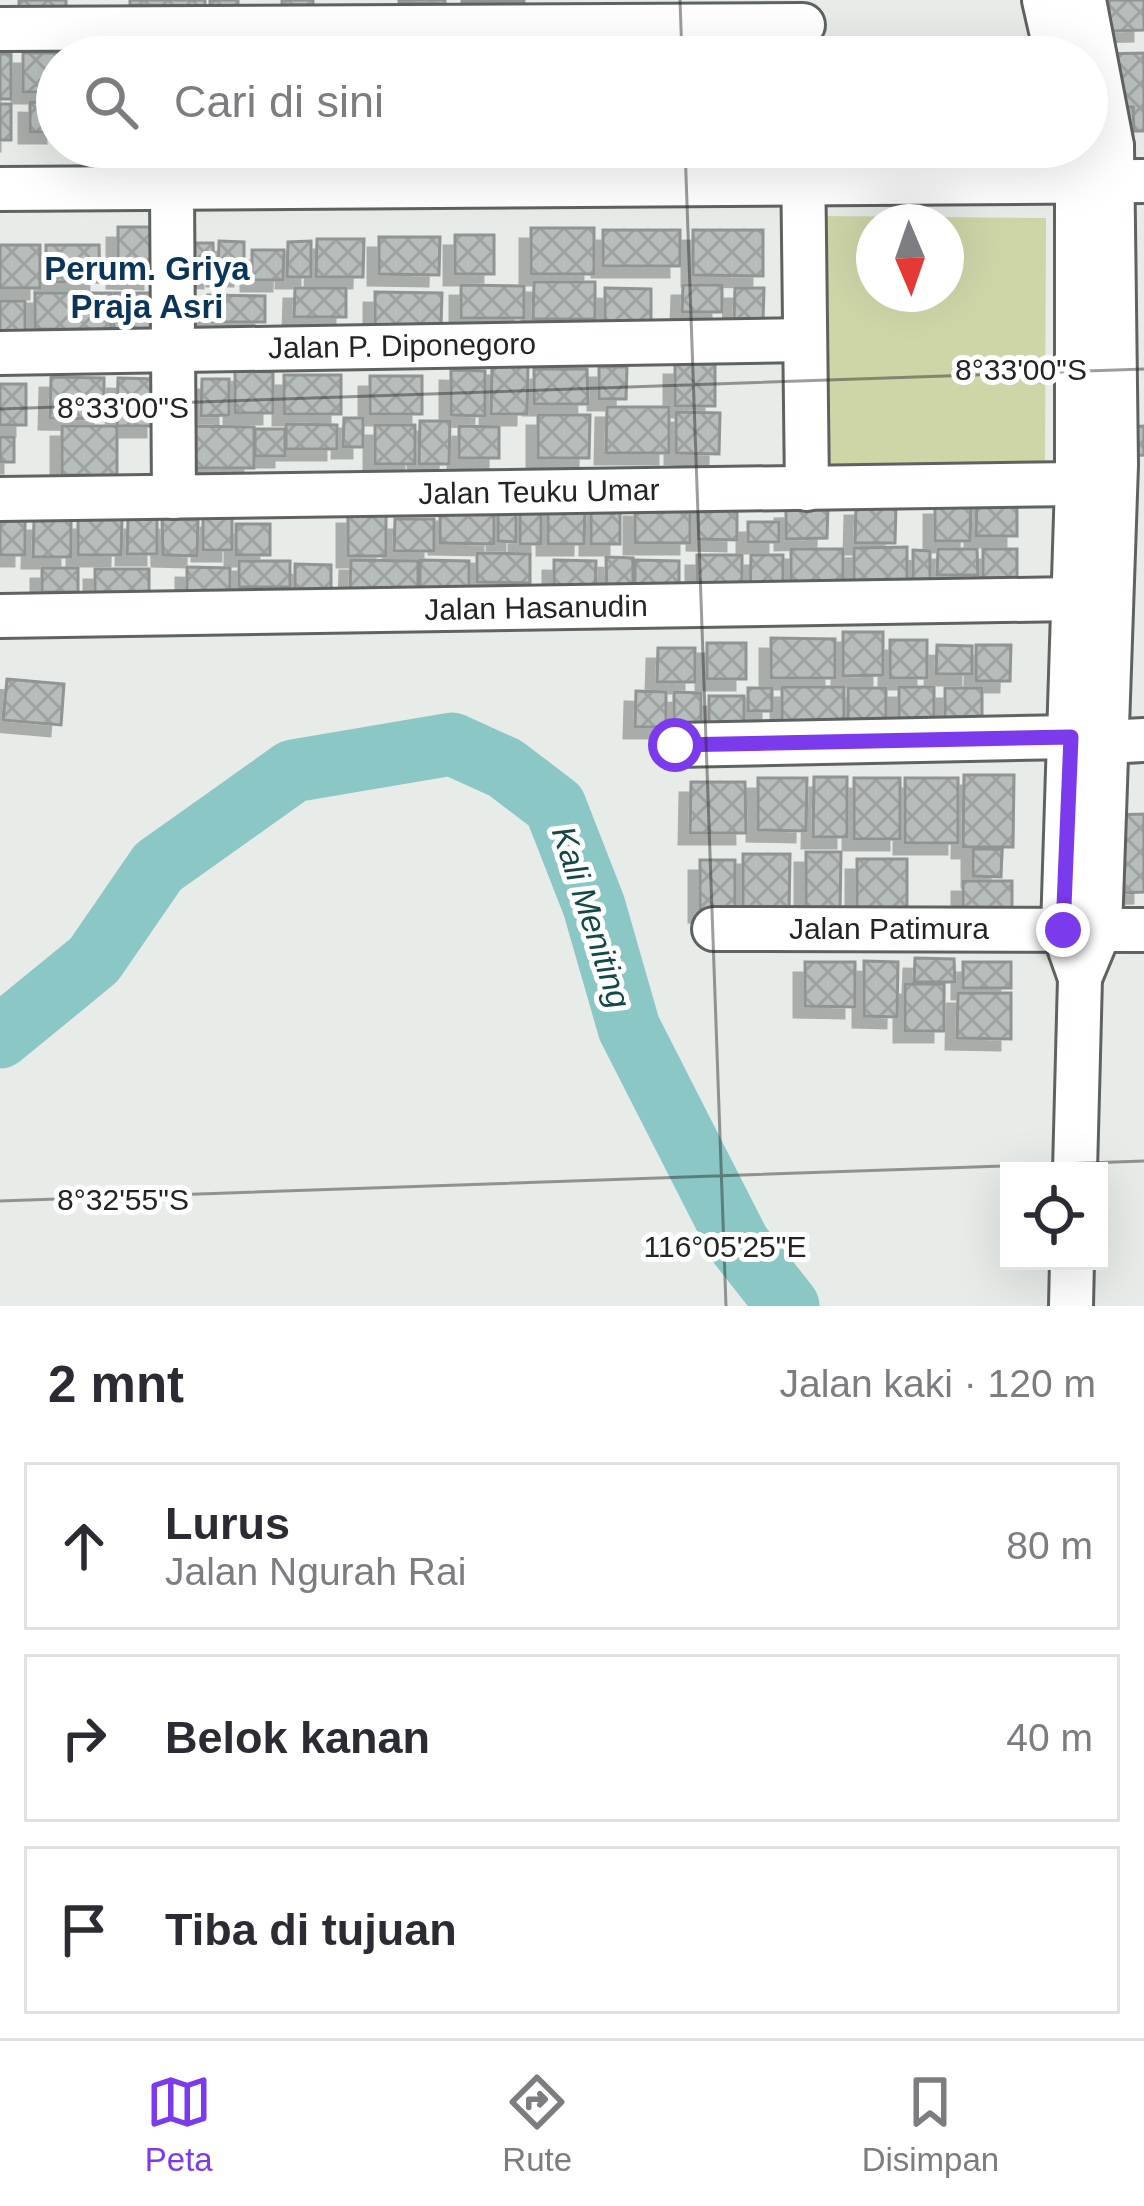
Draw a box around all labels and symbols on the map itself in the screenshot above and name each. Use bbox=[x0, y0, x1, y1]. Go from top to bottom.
north arrow bbox=[856, 204, 964, 312]
district label: Perum. Griya Praja Asri bbox=[44, 250, 250, 325]
street label: Jalan P. Diponegoro bbox=[268, 327, 536, 364]
text: 8°33'00"S bbox=[955, 353, 1087, 386]
text: 8°33'00"S bbox=[57, 391, 189, 424]
street label: Jalan Teuku Umar bbox=[418, 473, 660, 510]
street label: Jalan Hasanudin bbox=[424, 589, 648, 626]
route start bbox=[648, 718, 702, 772]
water label: Kali Meniting bbox=[545, 822, 639, 1013]
route end bbox=[1036, 903, 1090, 957]
street label: Jalan Patimura bbox=[789, 912, 989, 945]
text: 8°32'55"S bbox=[57, 1183, 189, 1216]
text: 116°05'25"E bbox=[644, 1230, 806, 1263]

